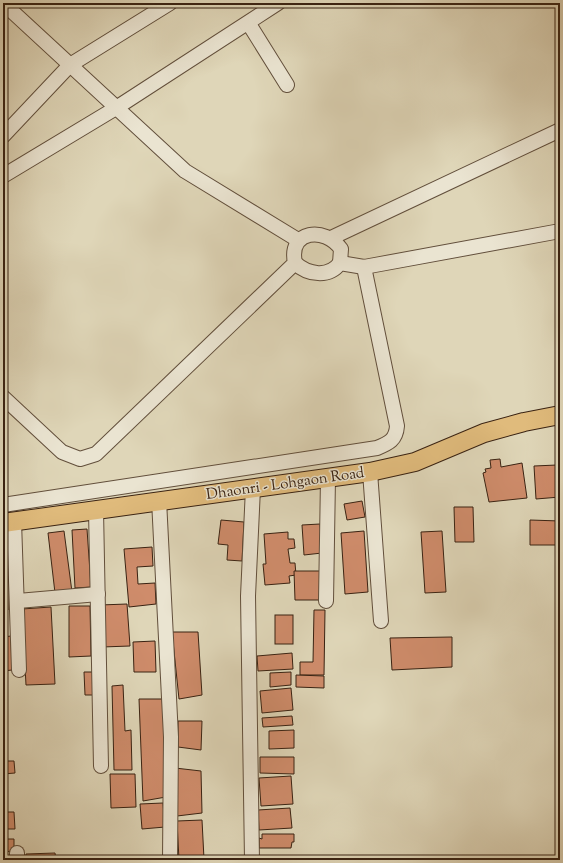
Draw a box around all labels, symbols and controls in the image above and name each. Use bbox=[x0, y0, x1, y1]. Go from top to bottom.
street label: Dhaonri - Lohgaon Road bbox=[205, 463, 366, 506]

